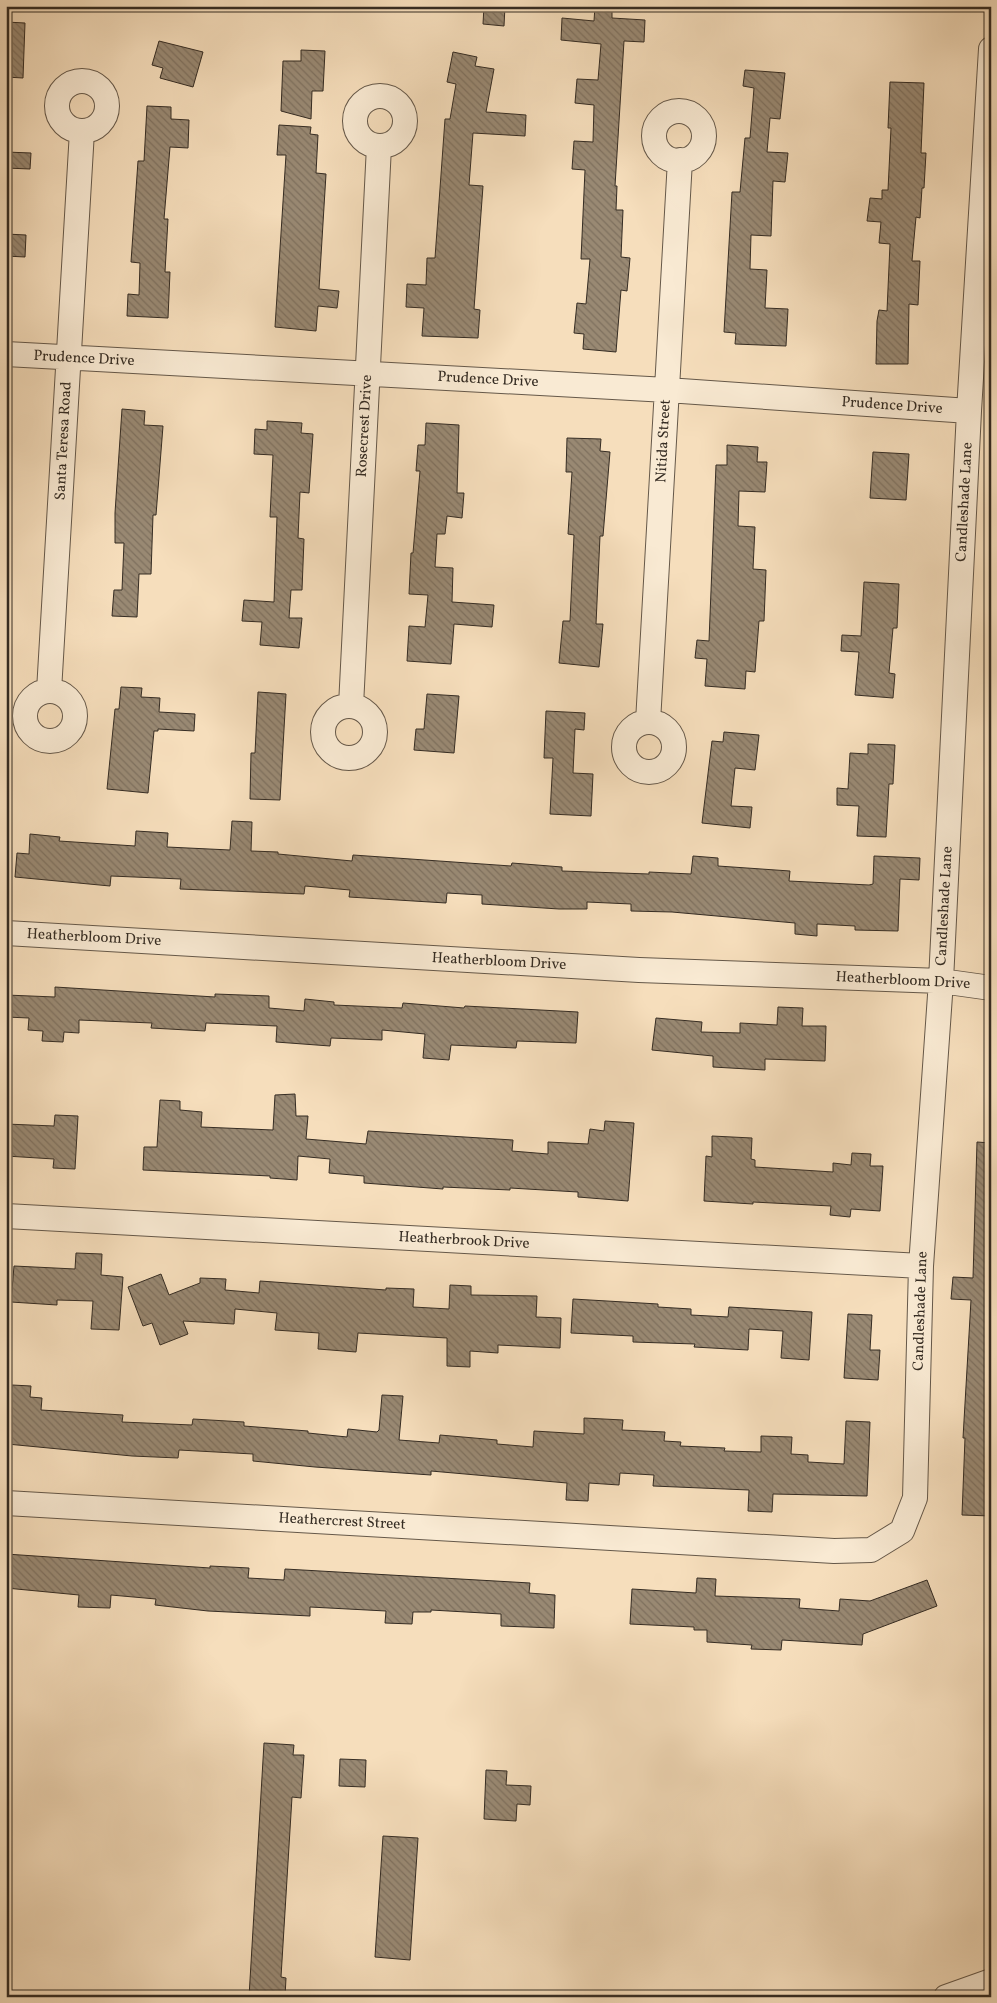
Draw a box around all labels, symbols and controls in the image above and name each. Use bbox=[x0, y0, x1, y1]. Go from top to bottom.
street label: Prudence Drive bbox=[33, 346, 135, 372]
street label: Prudence Drive bbox=[437, 367, 539, 393]
street label: Rosecrest Drive bbox=[352, 374, 378, 478]
street label: Santa Teresa Road bbox=[50, 381, 78, 501]
street label: Prudence Drive bbox=[841, 392, 943, 420]
street label: Nitida Street bbox=[651, 399, 677, 483]
street label: Candleshade Lane bbox=[951, 442, 979, 562]
street label: Candleshade Lane bbox=[931, 846, 959, 966]
street label: Heatherbloom Drive bbox=[26, 924, 162, 952]
street label: Heatherbloom Drive bbox=[431, 948, 567, 976]
street label: Heatherbloom Drive bbox=[835, 967, 971, 995]
street label: Heatherbrook Drive bbox=[398, 1227, 530, 1255]
street label: Candleshade Lane bbox=[908, 1251, 934, 1371]
street label: Heathercrest Street bbox=[278, 1508, 406, 1536]

